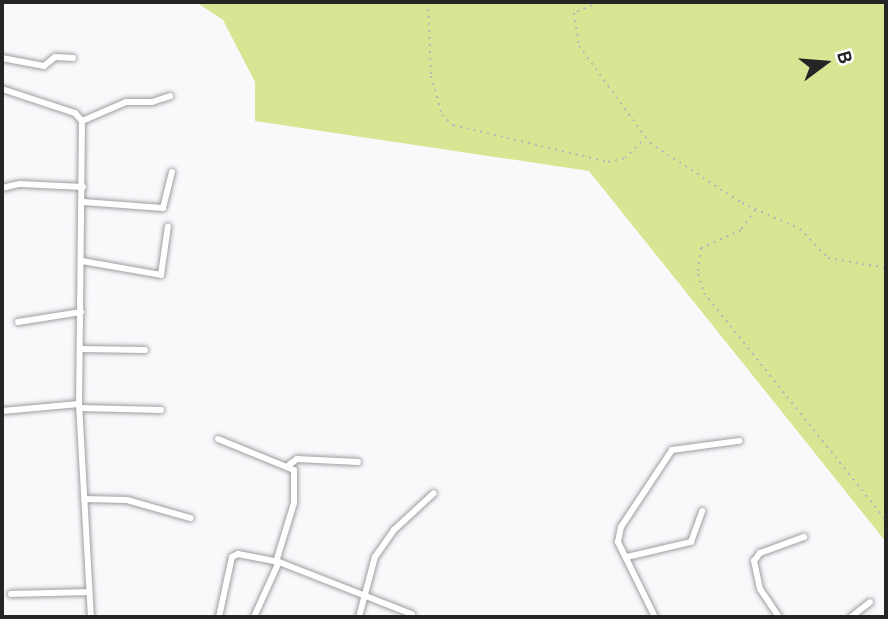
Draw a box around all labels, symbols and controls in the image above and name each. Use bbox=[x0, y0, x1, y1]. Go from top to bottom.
north arrow bbox=[790, 28, 860, 98]
text: B bbox=[833, 48, 857, 66]

